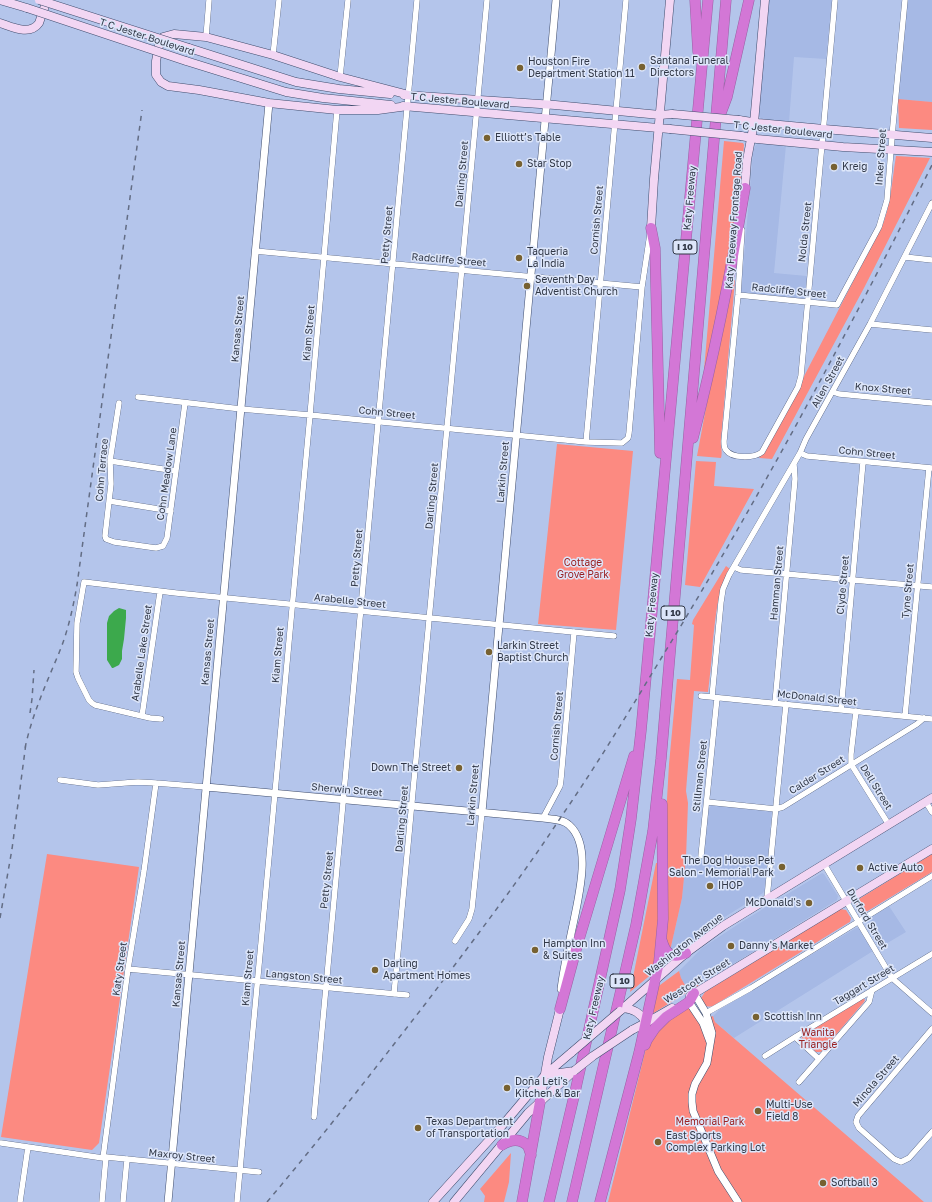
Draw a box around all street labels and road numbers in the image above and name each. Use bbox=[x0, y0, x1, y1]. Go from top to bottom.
street label: T C Jester Boulevard bbox=[98, 16, 196, 58]
street label: T C Jester Boulevard bbox=[410, 91, 510, 111]
street label: T C Jester Boulevard bbox=[733, 119, 833, 141]
street label: Inker Street bbox=[873, 128, 889, 186]
street label: Darling Street bbox=[453, 140, 471, 208]
street label: Katy Freeway Frontage Road bbox=[723, 151, 745, 289]
street label: Katy Freeway bbox=[681, 165, 699, 231]
street label: Cornish Street bbox=[588, 185, 606, 255]
street label: Nolda Street bbox=[796, 201, 814, 263]
street label: Petty Street bbox=[378, 206, 396, 264]
road number: I 10 bbox=[673, 240, 697, 254]
street label: Radcliffe Street bbox=[411, 251, 487, 269]
street label: Radcliffe Street bbox=[751, 281, 827, 301]
street label: Kansas Street bbox=[229, 295, 247, 363]
street label: Kiam Street bbox=[301, 304, 317, 362]
street label: Allen Street bbox=[809, 354, 847, 410]
street label: Knox Street bbox=[854, 381, 912, 397]
street label: Cohn Street bbox=[358, 404, 416, 422]
street label: Cohn Meadow Lane bbox=[155, 427, 179, 521]
street label: Cohn Terrace bbox=[93, 438, 111, 502]
street label: Larkin Street bbox=[494, 441, 512, 503]
street label: Cohn Street bbox=[838, 444, 896, 462]
street label: Darling Street bbox=[423, 462, 441, 530]
street label: Petty Street bbox=[348, 529, 366, 587]
street label: Hamman Street bbox=[768, 545, 786, 621]
street label: Clyde Street bbox=[834, 555, 852, 615]
street label: Tyne Street bbox=[900, 563, 916, 619]
street label: Katy Freeway bbox=[643, 572, 661, 638]
street label: Arabelle Street bbox=[313, 591, 387, 611]
street label: Arabelle Lake Street bbox=[129, 604, 155, 702]
road number: I 10 bbox=[661, 606, 685, 620]
street label: Kansas Street bbox=[199, 618, 217, 686]
street label: Kiam Street bbox=[270, 626, 286, 684]
street label: McDonald Street bbox=[776, 688, 858, 708]
street label: Cornish Street bbox=[548, 691, 566, 761]
street label: Stillman Street bbox=[690, 740, 710, 812]
street label: Calder Street bbox=[787, 753, 847, 797]
street label: Dell Street bbox=[857, 762, 895, 812]
street label: Larkin Street bbox=[464, 764, 482, 826]
street label: Sherwin Street bbox=[311, 781, 383, 799]
street label: Darling Street bbox=[393, 785, 411, 853]
street label: Petty Street bbox=[318, 851, 336, 909]
street label: Durford Street bbox=[844, 886, 890, 952]
street label: Washington Avenue bbox=[643, 911, 725, 979]
street label: Kansas Street bbox=[170, 940, 188, 1008]
street label: Katy Street bbox=[110, 941, 130, 997]
street label: Kiam Street bbox=[240, 949, 256, 1007]
street label: Westcott Street bbox=[662, 956, 732, 1006]
street label: Taggart Street bbox=[831, 962, 897, 1008]
street label: Langston Street bbox=[265, 968, 343, 986]
road number: I 10 bbox=[610, 974, 634, 988]
street label: Katy Freeway bbox=[581, 975, 607, 1041]
street label: Minola Street bbox=[850, 1053, 902, 1109]
street label: Maxroy Street bbox=[148, 1147, 216, 1165]

